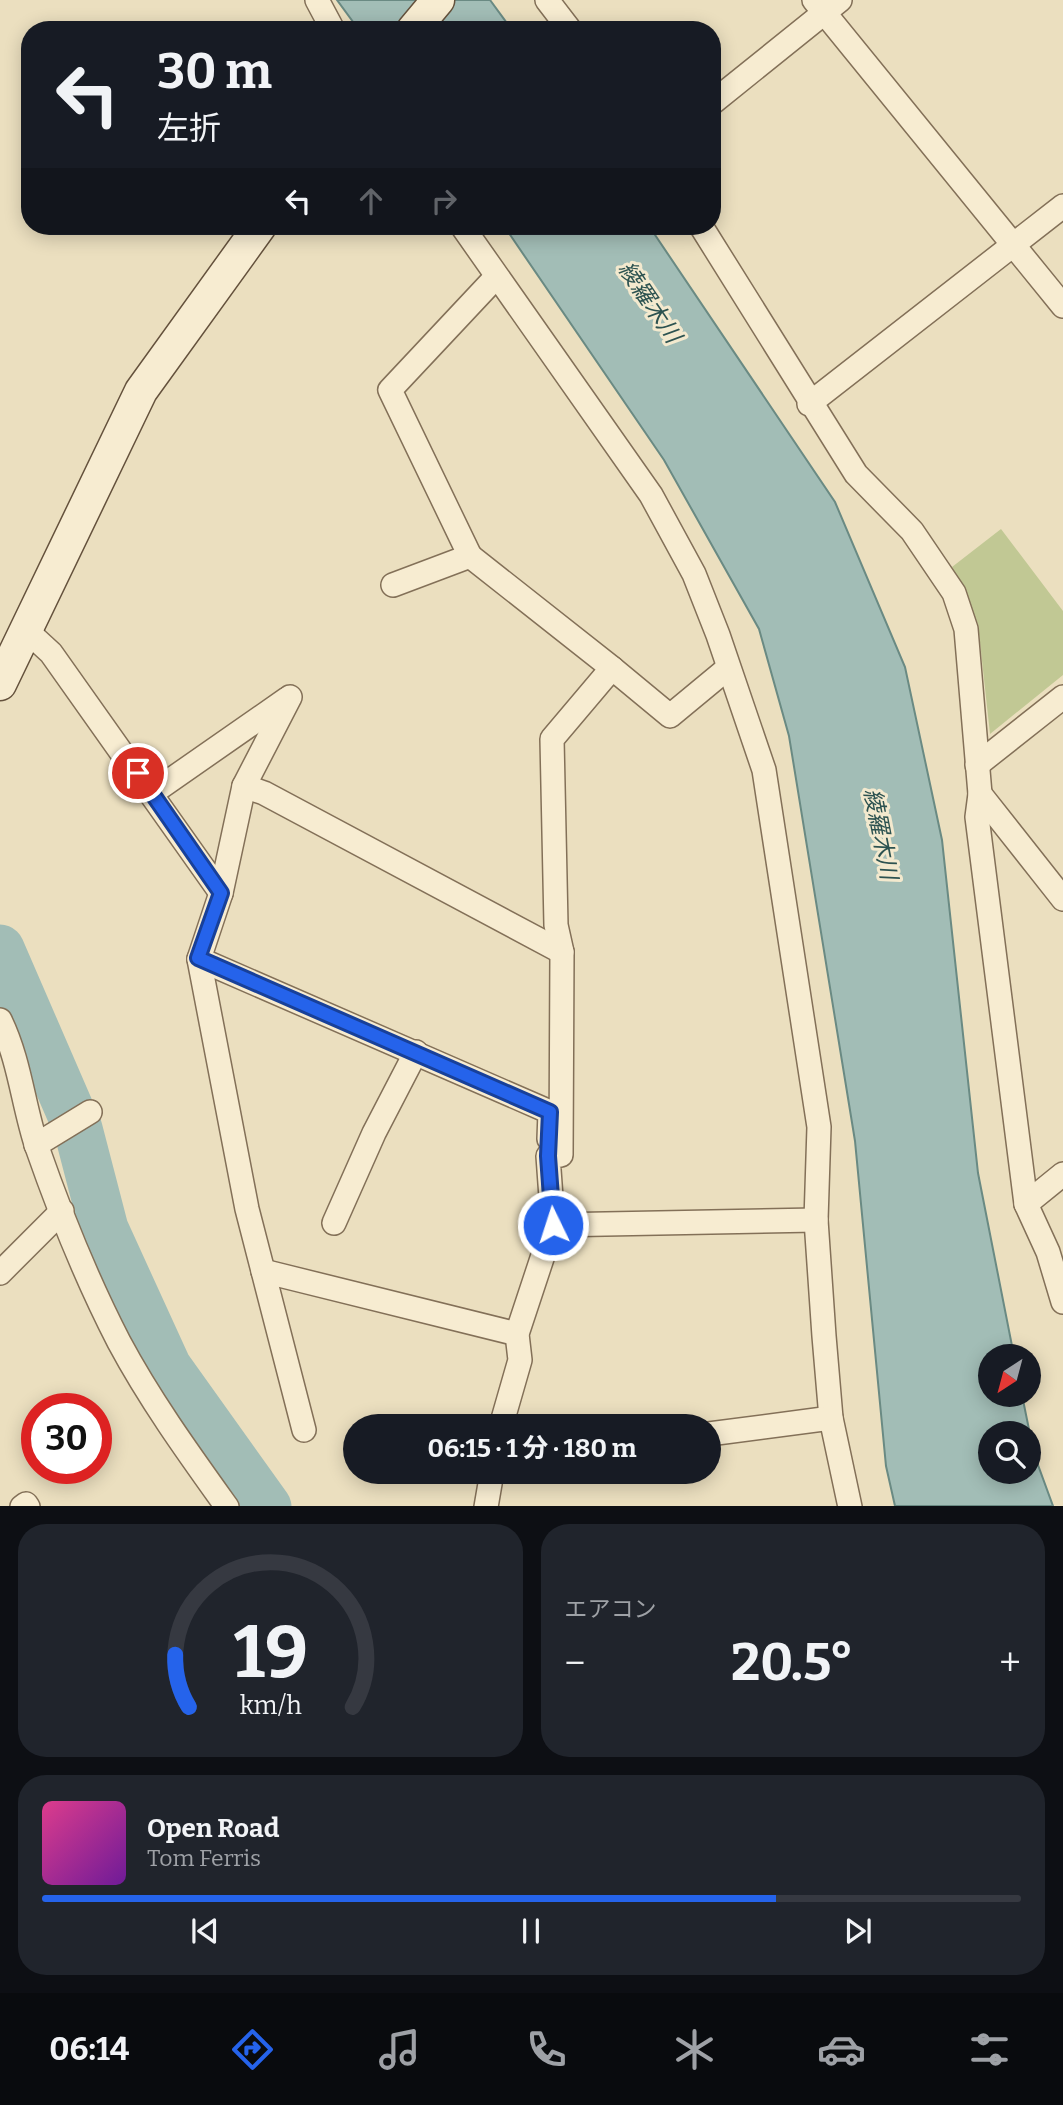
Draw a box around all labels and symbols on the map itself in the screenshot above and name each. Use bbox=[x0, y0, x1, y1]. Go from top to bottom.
water label: 綾羅木川 bbox=[613, 256, 689, 350]
pin bbox=[108, 743, 168, 803]
water label: 綾羅木川 bbox=[858, 786, 904, 885]
position arrow bbox=[516, 1188, 590, 1262]
north arrow bbox=[978, 1344, 1041, 1407]
speed limit sign: 30 bbox=[21, 1393, 112, 1484]

